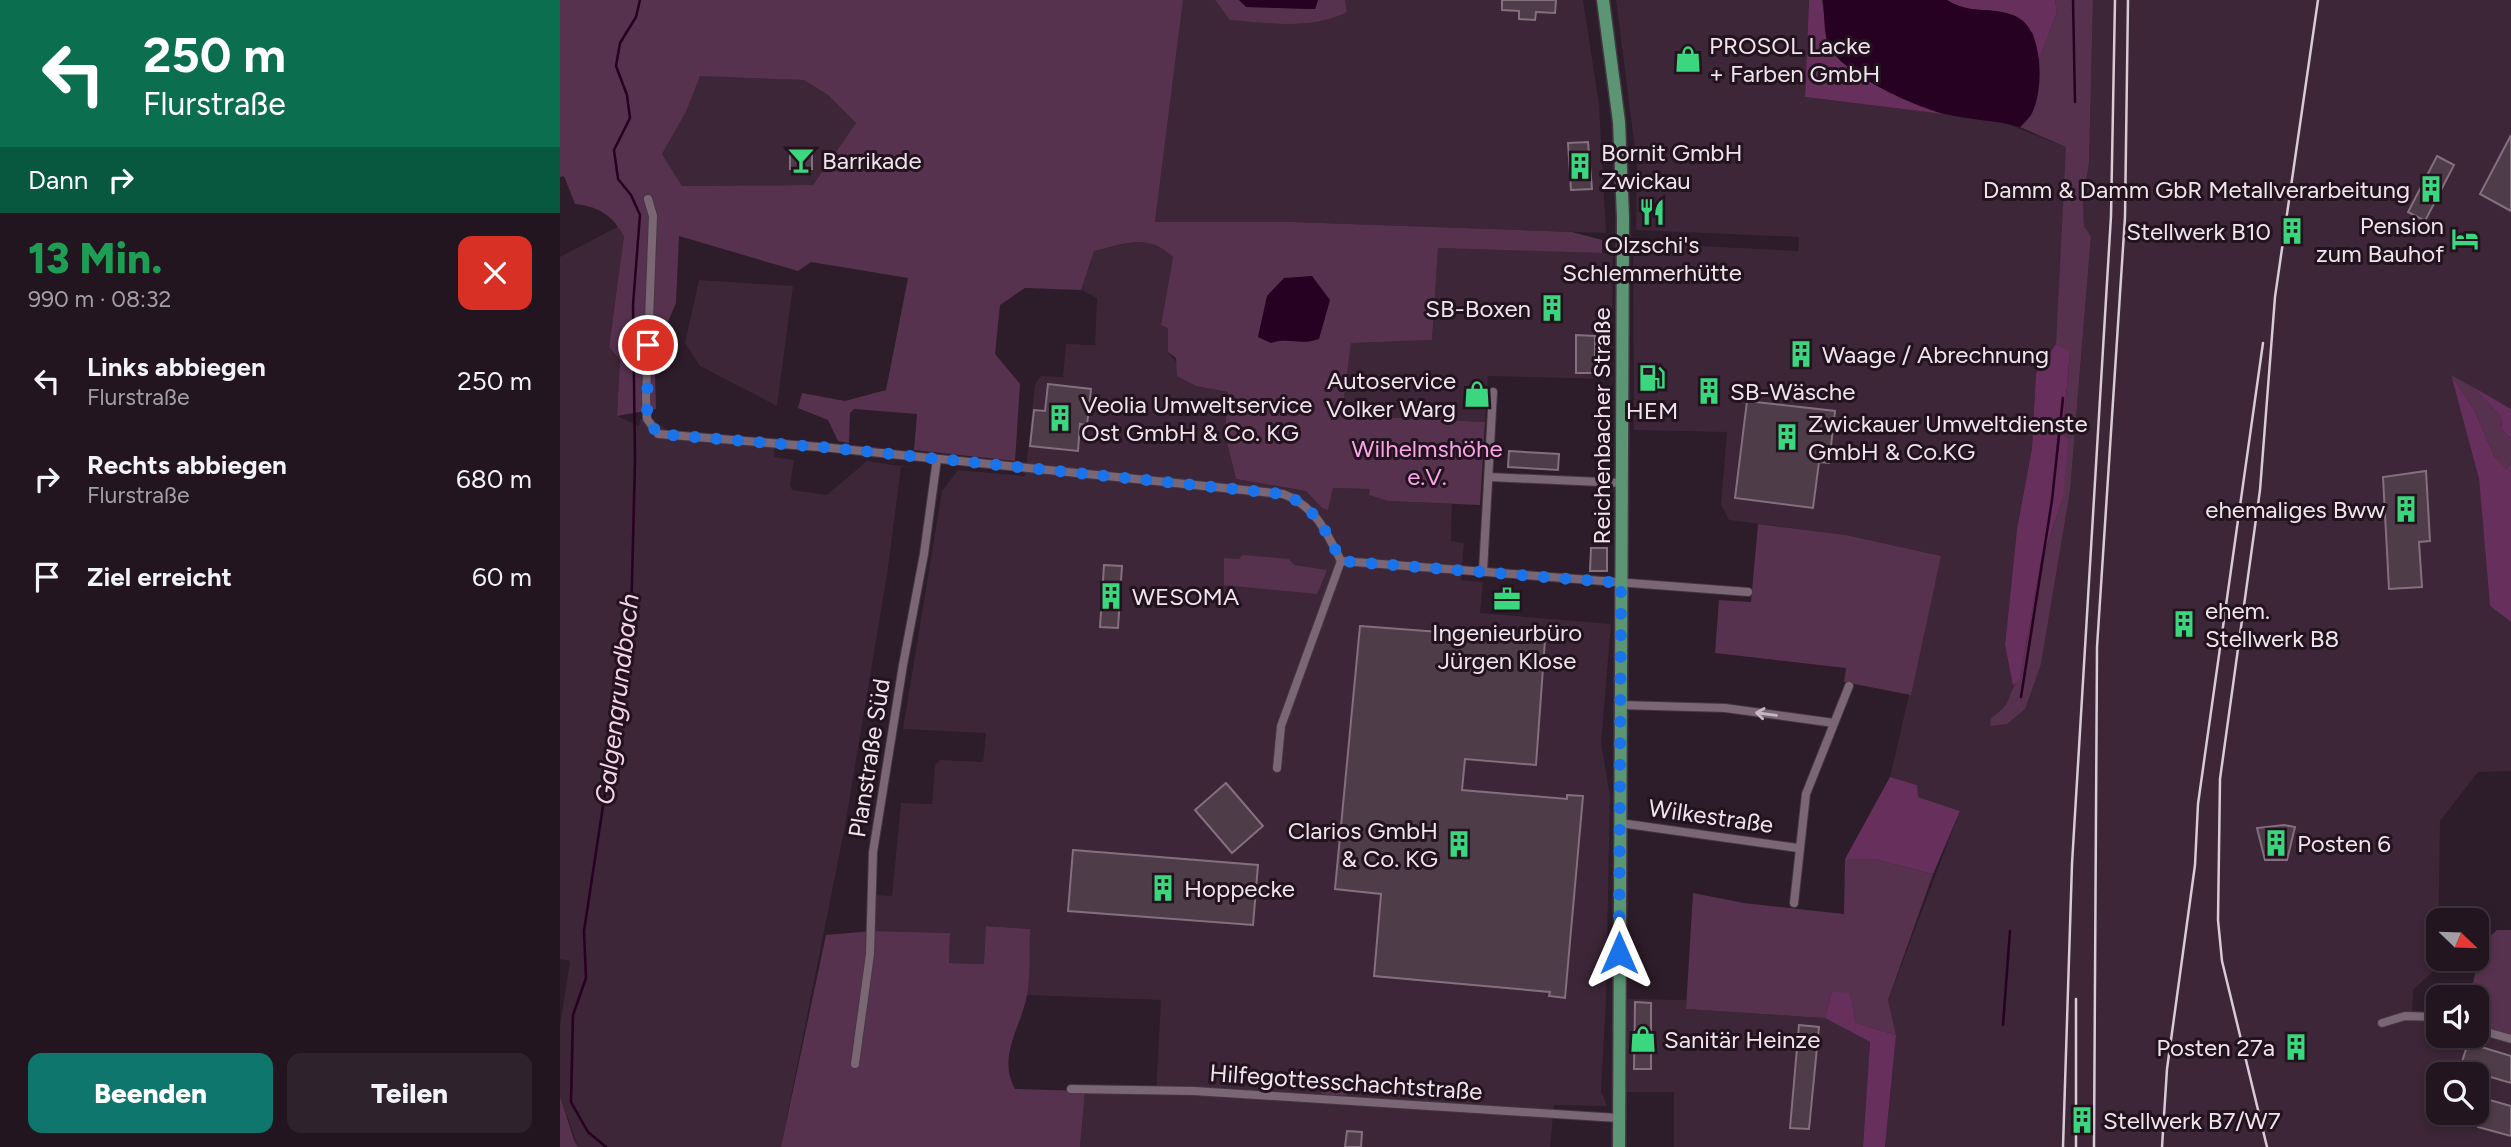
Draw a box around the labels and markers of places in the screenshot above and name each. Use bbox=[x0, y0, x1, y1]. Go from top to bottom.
place label: PROSOL Lacke + Farben GmbH bbox=[1709, 31, 1880, 88]
shop icon: PROSOL Lacke + Farben GmbH bbox=[1673, 44, 1703, 74]
place label: Bornit GmbH Zwickau bbox=[1601, 138, 1742, 195]
bar icon: Barrikade bbox=[786, 145, 816, 175]
place label: Barrikade bbox=[822, 146, 921, 175]
building icon: Bornit GmbH Zwickau bbox=[1565, 151, 1595, 181]
building icon: Damm & Damm GbR Metallverarbeitung bbox=[2416, 174, 2446, 204]
place label: Damm & Damm GbR Metallverarbeitung bbox=[1983, 175, 2410, 204]
restaurant icon: Olzschi's Schlemmerhütte bbox=[1637, 197, 1667, 227]
place label: Pension zum Bauhof bbox=[2316, 211, 2444, 268]
building icon: Stellwerk B10 bbox=[2277, 216, 2307, 246]
place label: Stellwerk B10 bbox=[2126, 217, 2271, 246]
hotel icon: Pension zum Bauhof bbox=[2450, 224, 2480, 254]
place label: Olzschi's Schlemmerhütte bbox=[1562, 230, 1742, 287]
building icon: SB-Boxen bbox=[1537, 293, 1567, 323]
place label: SB-Boxen bbox=[1425, 294, 1531, 323]
pin bbox=[618, 315, 678, 375]
building icon: Waage / Abrechnung bbox=[1786, 339, 1816, 369]
place label: Waage / Abrechnung bbox=[1822, 340, 2049, 369]
fuel station icon: HEM bbox=[1637, 363, 1667, 393]
place label: Autoservice Volker Warg bbox=[1326, 366, 1456, 423]
building icon: SB-Wäsche bbox=[1694, 376, 1724, 406]
place label: SB-Wäsche bbox=[1730, 377, 1855, 406]
shop icon: Autoservice Volker Warg bbox=[1462, 379, 1492, 409]
place label: Veolia Umweltservice Ost GmbH & Co. KG bbox=[1081, 390, 1312, 447]
place label: HEM bbox=[1626, 396, 1678, 425]
building icon: Veolia Umweltservice Ost GmbH & Co. KG bbox=[1045, 403, 1075, 433]
place label: Zwickauer Umweltdienste GmbH & Co.KG bbox=[1808, 409, 2087, 466]
building icon: Zwickauer Umweltdienste GmbH & Co.KG bbox=[1772, 422, 1802, 452]
building icon: ehemaliges Bww bbox=[2391, 494, 2421, 524]
place label: ehemaliges Bww bbox=[2205, 495, 2385, 524]
building icon: WESOMA bbox=[1096, 581, 1126, 611]
place label: WESOMA bbox=[1132, 582, 1240, 611]
office icon: Ingenieurbüro Jürgen Klose bbox=[1492, 584, 1522, 614]
place label: ehem. Stellwerk B8 bbox=[2205, 596, 2339, 653]
building icon: ehem. Stellwerk B8 bbox=[2169, 609, 2199, 639]
place label: Ingenieurbüro Jürgen Klose bbox=[1432, 618, 1582, 675]
place label: Clarios GmbH & Co. KG bbox=[1288, 816, 1438, 873]
building icon: Posten 6 bbox=[2261, 828, 2291, 858]
building icon: Clarios GmbH & Co. KG bbox=[1444, 829, 1474, 859]
place label: Posten 6 bbox=[2297, 829, 2391, 858]
building icon: Hoppecke bbox=[1148, 873, 1178, 903]
place label: Hoppecke bbox=[1184, 874, 1295, 903]
shop icon: Sanitär Heinze bbox=[1628, 1024, 1658, 1054]
place label: Sanitär Heinze bbox=[1664, 1025, 1820, 1054]
building icon: Posten 27a bbox=[2281, 1032, 2311, 1062]
place label: Posten 27a bbox=[2156, 1033, 2275, 1062]
building icon: Stellwerk B7/W7 bbox=[2067, 1105, 2097, 1135]
place label: Stellwerk B7/W7 bbox=[2103, 1106, 2281, 1135]

